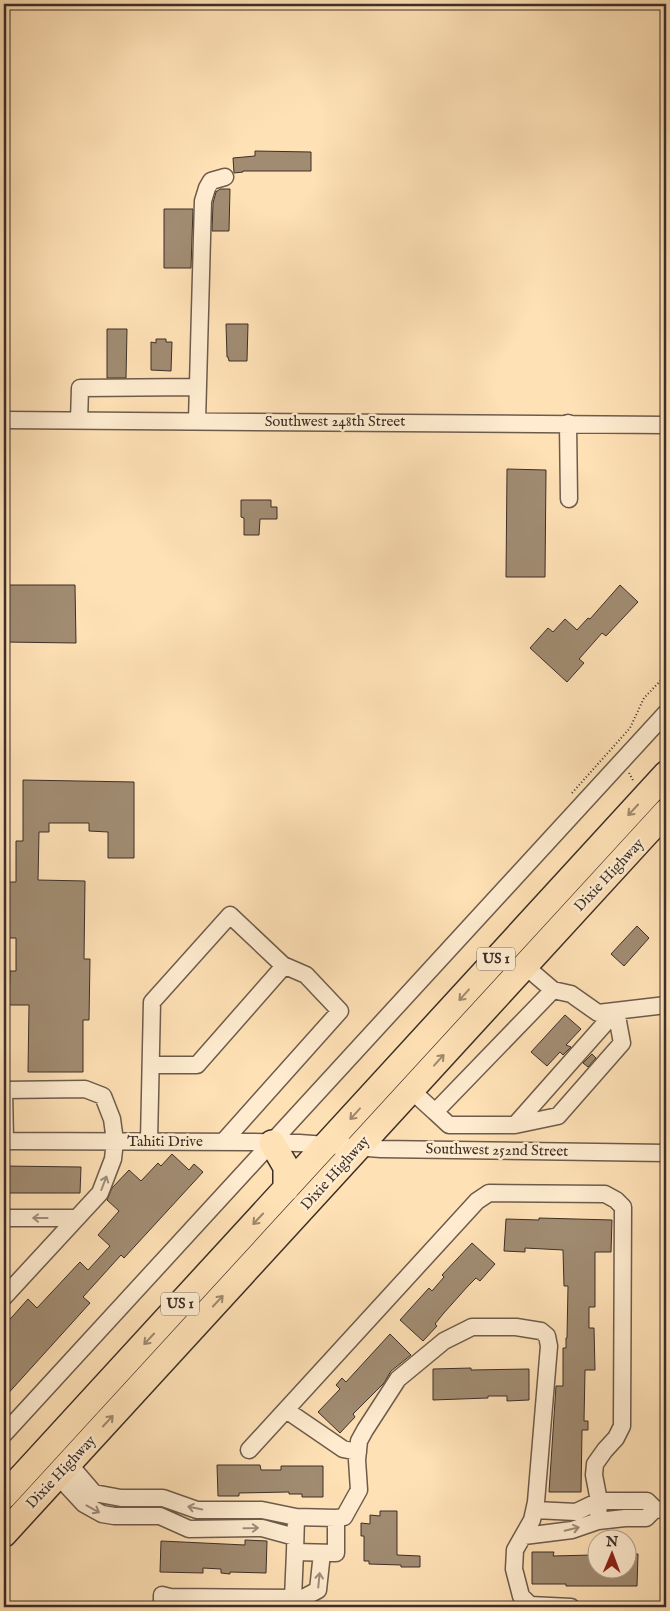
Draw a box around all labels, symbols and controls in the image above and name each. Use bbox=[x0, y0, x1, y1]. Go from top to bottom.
street label: Southwest 248th Street bbox=[265, 412, 405, 431]
one-way arrow bbox=[627, 804, 639, 816]
street label: Dixie Highway bbox=[570, 834, 648, 916]
road number: US 1 bbox=[477, 948, 515, 971]
one-way arrow bbox=[458, 988, 470, 1001]
one-way arrow bbox=[433, 1053, 444, 1066]
one-way arrow bbox=[349, 1108, 361, 1121]
street label: Dixie Highway bbox=[297, 1131, 374, 1214]
street label: Tahiti Drive bbox=[127, 1132, 203, 1151]
street label: Southwest 252nd Street bbox=[425, 1139, 569, 1161]
one-way arrow bbox=[100, 1176, 109, 1191]
one-way arrow bbox=[33, 1213, 49, 1223]
one-way arrow bbox=[252, 1213, 264, 1226]
road number: US 1 bbox=[161, 1292, 199, 1316]
one-way arrow bbox=[212, 1295, 223, 1308]
one-way arrow bbox=[143, 1332, 154, 1345]
one-way arrow bbox=[102, 1415, 114, 1428]
street label: Dixie Highway bbox=[22, 1431, 100, 1513]
one-way arrow bbox=[188, 1503, 204, 1512]
one-way arrow bbox=[85, 1504, 100, 1514]
one-way arrow bbox=[242, 1523, 259, 1533]
one-way arrow bbox=[563, 1524, 579, 1533]
north arrow bbox=[588, 1528, 638, 1578]
text: N bbox=[605, 1533, 618, 1551]
one-way arrow bbox=[314, 1572, 324, 1588]

